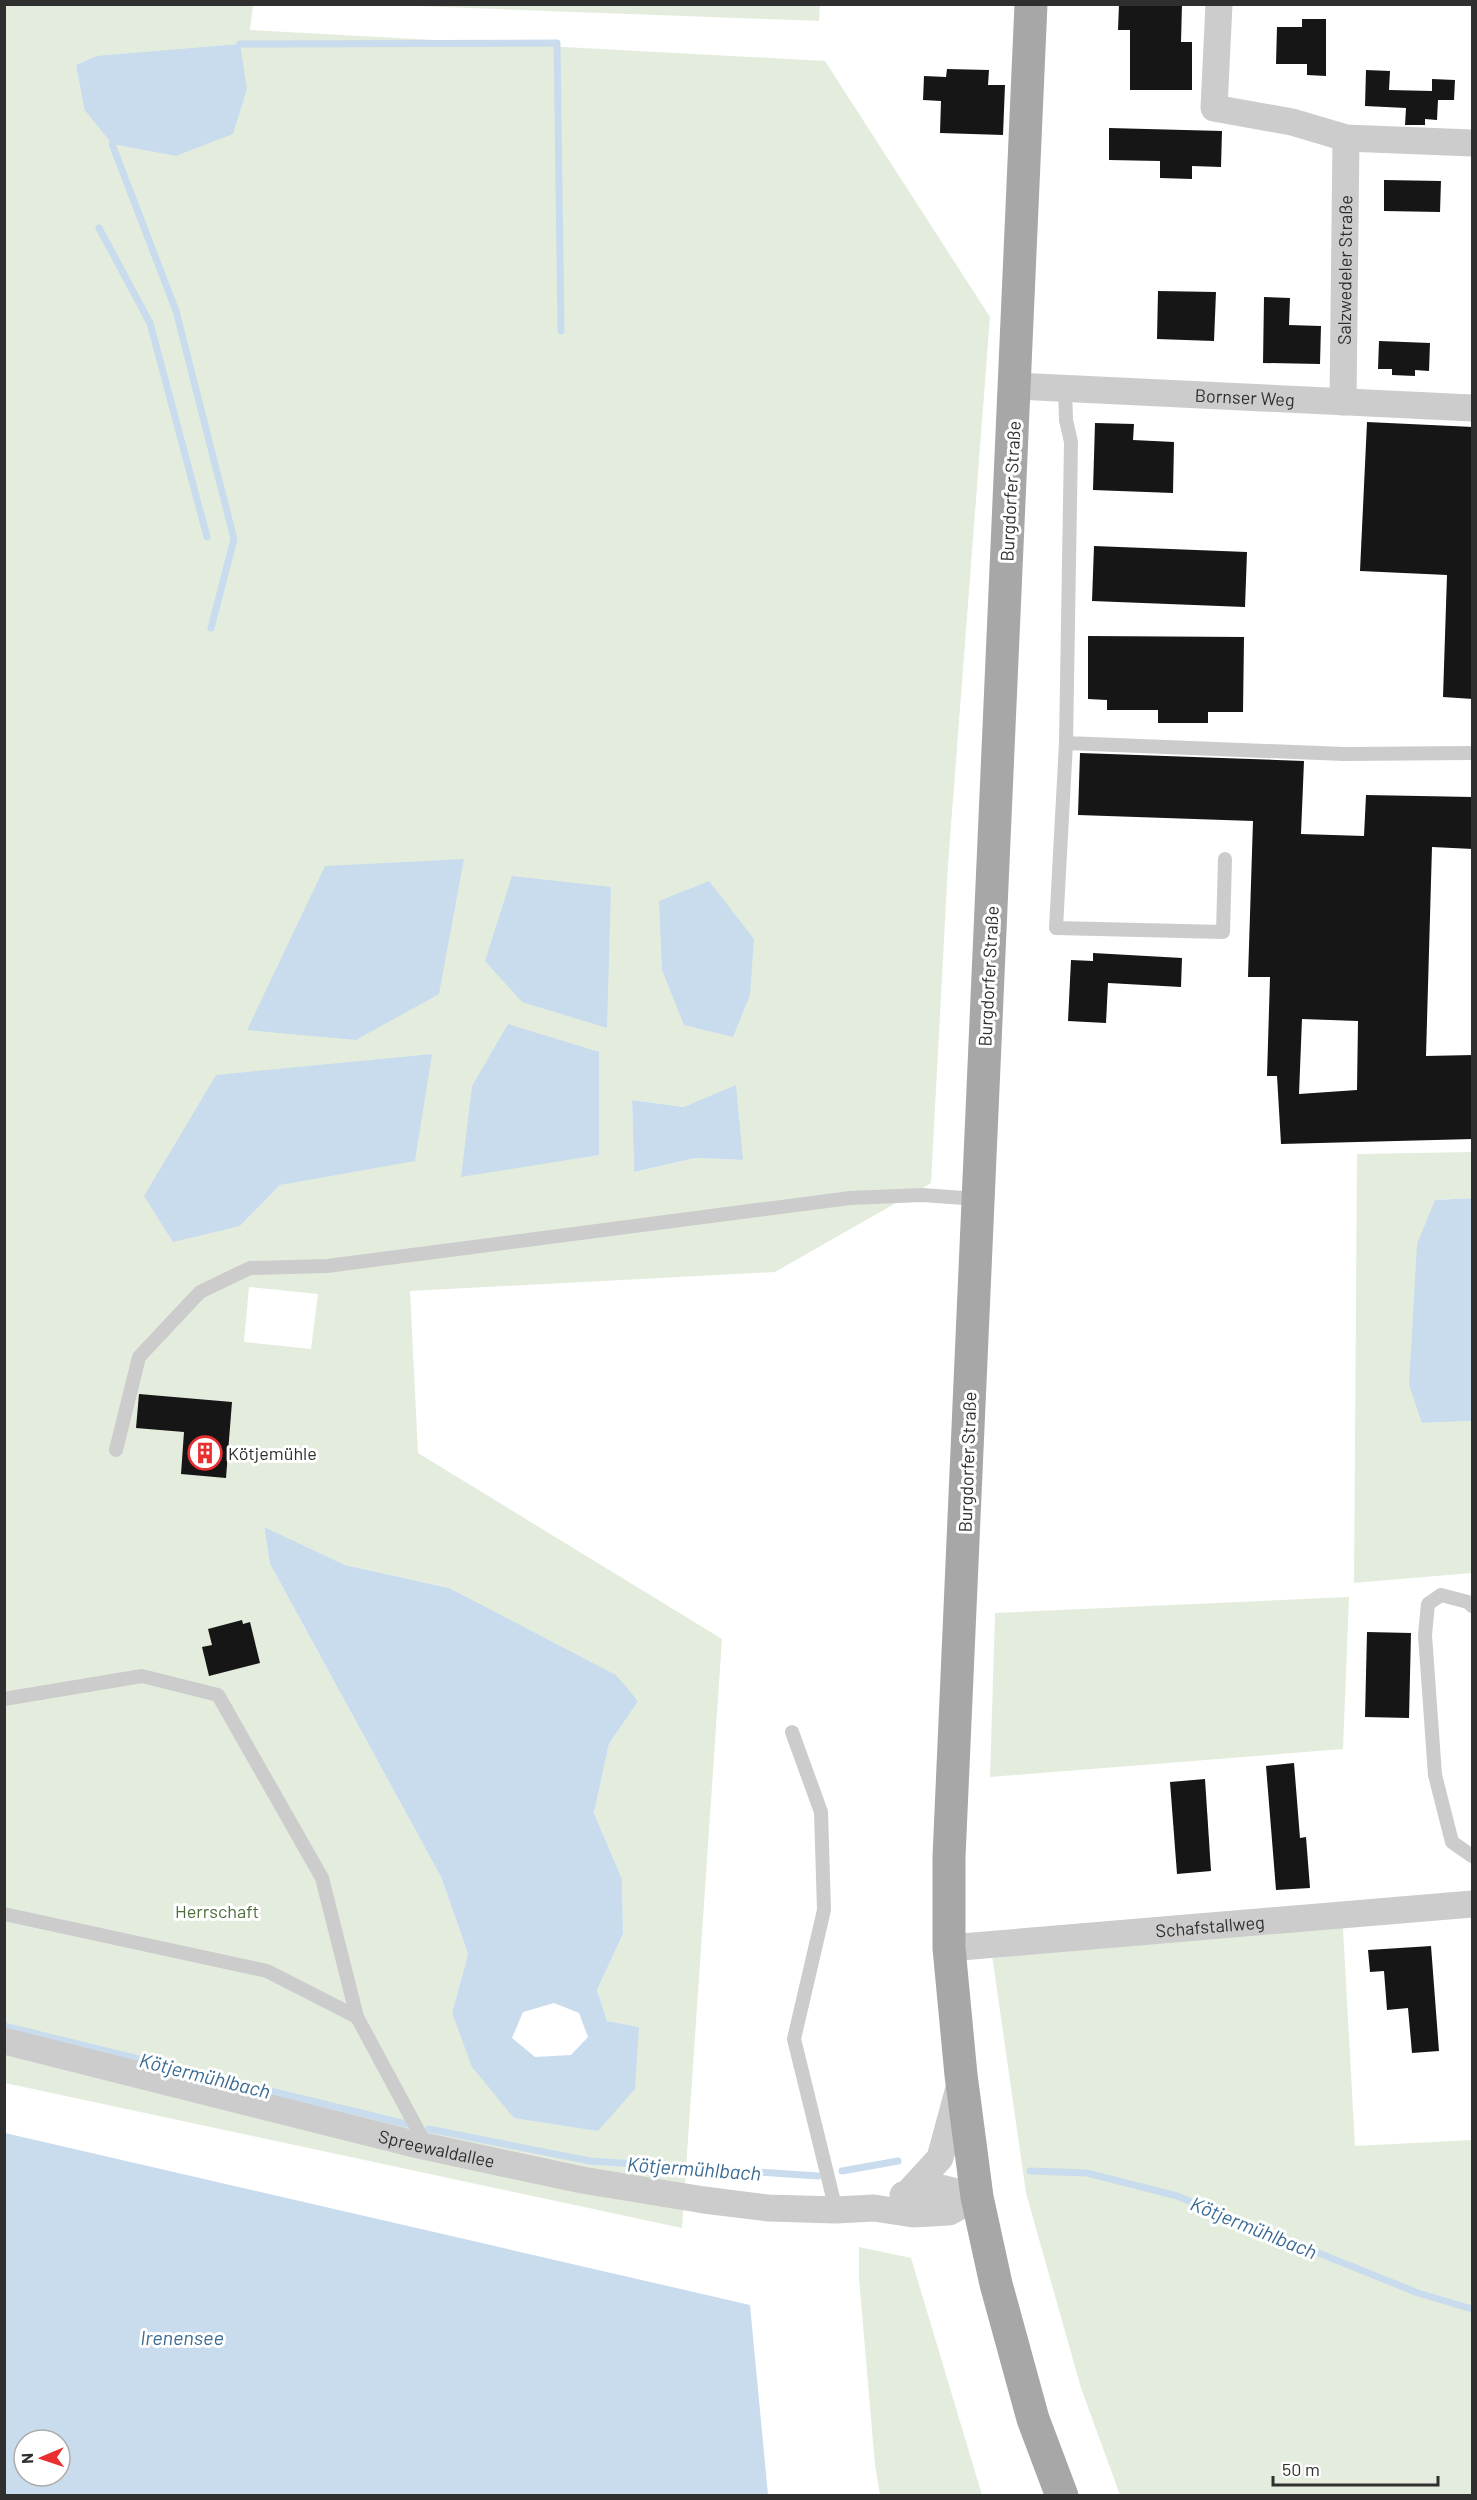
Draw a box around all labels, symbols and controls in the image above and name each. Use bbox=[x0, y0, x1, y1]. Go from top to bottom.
street label: Salzwedeler Straße bbox=[1333, 195, 1356, 345]
street label: Bornser Weg bbox=[1194, 384, 1295, 410]
street label: Burgdorfer Straße bbox=[995, 420, 1025, 562]
street label: Burgdorfer Straße bbox=[973, 905, 1003, 1047]
street label: Burgdorfer Straße bbox=[954, 1391, 980, 1533]
building icon: Kötjemühle bbox=[187, 1435, 223, 1471]
place label: Kötjemühle bbox=[228, 1442, 317, 1464]
park label: Herrschaft bbox=[175, 1900, 259, 1922]
street label: Schafstallweg bbox=[1155, 1910, 1266, 1942]
water label: Kötjermühlbach bbox=[137, 2047, 273, 2103]
street label: Spreewaldallee bbox=[376, 2125, 497, 2172]
water label: Kötjermühlbach bbox=[626, 2151, 762, 2185]
water label: Kötjermühlbach bbox=[1187, 2191, 1321, 2263]
water label: Irenensee bbox=[140, 2325, 224, 2349]
north arrow bbox=[12, 2428, 72, 2488]
scale bar bbox=[1273, 2449, 1438, 2487]
text: N bbox=[17, 2453, 36, 2464]
text: 50 m bbox=[1282, 2458, 1320, 2480]

